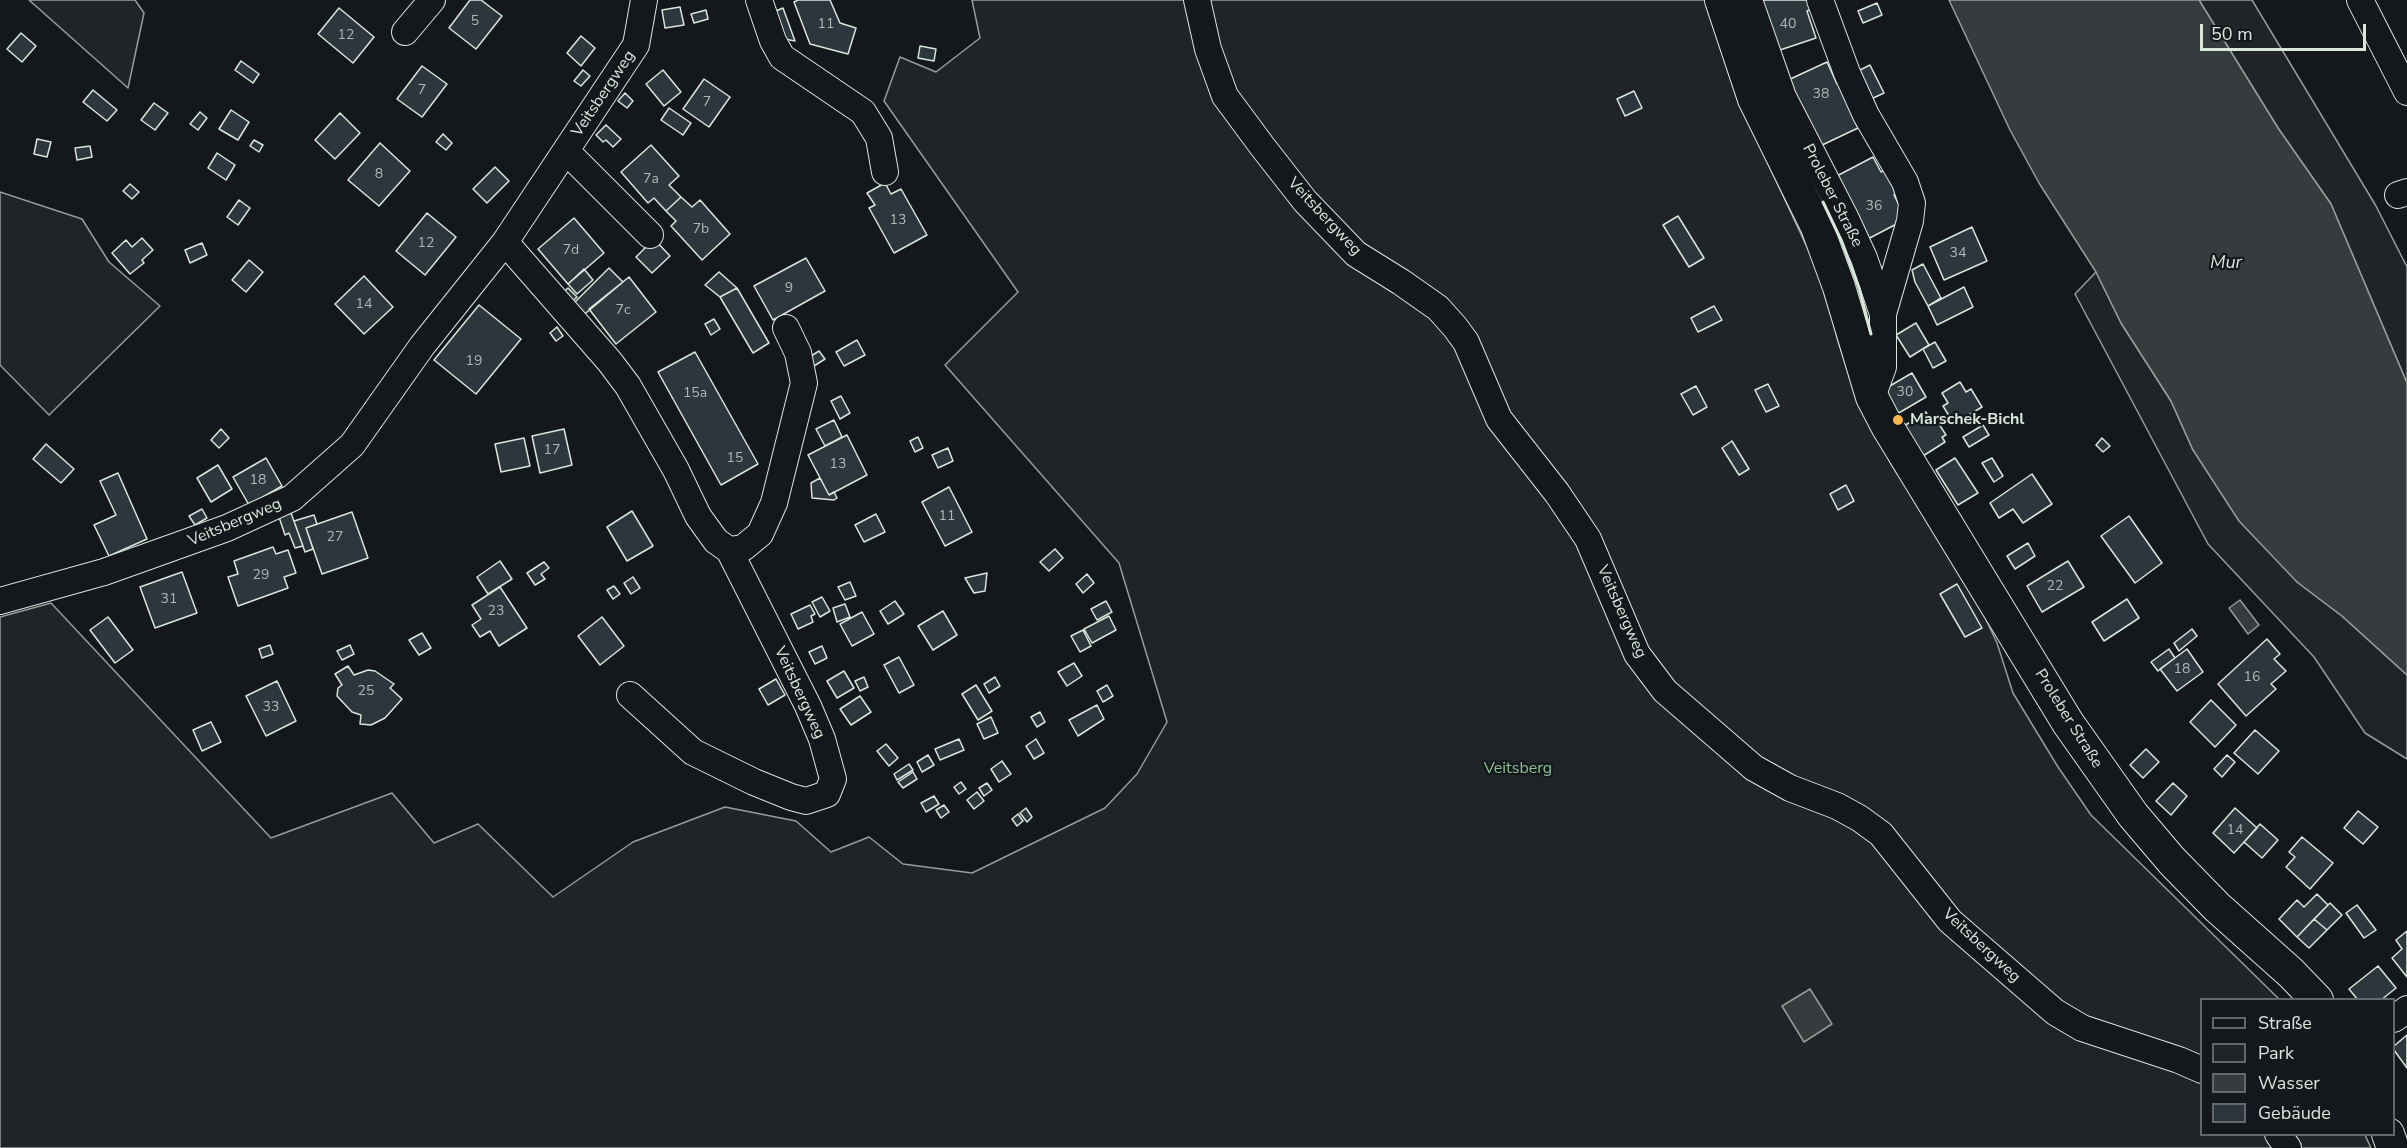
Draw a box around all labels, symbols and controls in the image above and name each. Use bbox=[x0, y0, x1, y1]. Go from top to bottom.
scale bar bbox=[2203, 12, 2370, 50]
house number: 5 bbox=[471, 14, 479, 30]
house number: 11 bbox=[818, 17, 834, 33]
house number: 40 bbox=[1780, 17, 1796, 33]
text: 50 m bbox=[2211, 22, 2253, 46]
house number: 12 bbox=[338, 28, 354, 44]
street label: Veitsbergweg bbox=[568, 47, 640, 141]
house number: 7 bbox=[418, 83, 426, 99]
house number: 38 bbox=[1813, 87, 1829, 103]
house number: 7 bbox=[703, 95, 711, 111]
street label: Proleber Straße bbox=[1798, 141, 1866, 251]
house number: 8 bbox=[375, 167, 383, 183]
house number: 7a bbox=[643, 172, 659, 188]
street label: Veitsbergweg bbox=[1283, 174, 1365, 260]
house number: 36 bbox=[1866, 199, 1882, 215]
house number: 13 bbox=[890, 213, 906, 229]
house number: 7b bbox=[693, 222, 709, 238]
house number: 12 bbox=[418, 236, 434, 252]
house number: 7d bbox=[563, 243, 579, 259]
house number: 34 bbox=[1950, 246, 1966, 262]
water label: Mur bbox=[2210, 253, 2242, 275]
house number: 9 bbox=[785, 281, 793, 297]
house number: 14 bbox=[356, 297, 372, 313]
house number: 7c bbox=[616, 303, 630, 319]
house number: 19 bbox=[466, 354, 482, 370]
house number: 30 bbox=[1897, 385, 1913, 401]
house number: 15a bbox=[683, 386, 707, 402]
place label: Marschek-Bichl bbox=[1910, 410, 2024, 430]
marker: Marschek-Bichl bbox=[1891, 413, 1905, 427]
house number: 17 bbox=[544, 443, 560, 459]
house number: 15 bbox=[727, 451, 743, 467]
house number: 13 bbox=[830, 457, 846, 473]
house number: 18 bbox=[250, 473, 266, 489]
street label: Veitsbergweg bbox=[185, 495, 285, 551]
house number: 11 bbox=[939, 509, 955, 525]
house number: 27 bbox=[327, 530, 343, 546]
street label: Veitsbergweg bbox=[1592, 563, 1650, 661]
house number: 29 bbox=[253, 568, 269, 584]
house number: 22 bbox=[2047, 579, 2063, 595]
house number: 31 bbox=[161, 592, 177, 608]
house number: 23 bbox=[488, 604, 504, 620]
street label: Veitsbergweg bbox=[769, 644, 829, 742]
house number: 18 bbox=[2174, 662, 2190, 678]
street label: Proleber Straße bbox=[2030, 666, 2106, 772]
house number: 16 bbox=[2244, 670, 2260, 686]
house number: 25 bbox=[358, 684, 374, 700]
house number: 33 bbox=[263, 700, 279, 716]
park label: Veitsberg bbox=[1484, 759, 1552, 779]
house number: 14 bbox=[2227, 823, 2243, 839]
street label: Veitsbergweg bbox=[1938, 905, 2024, 987]
legend bbox=[2200, 998, 2395, 1136]
text: Straße bbox=[2258, 1011, 2312, 1035]
text: Park bbox=[2258, 1041, 2294, 1065]
text: Wasser bbox=[2258, 1071, 2320, 1095]
text: Gebäude bbox=[2258, 1101, 2331, 1125]

